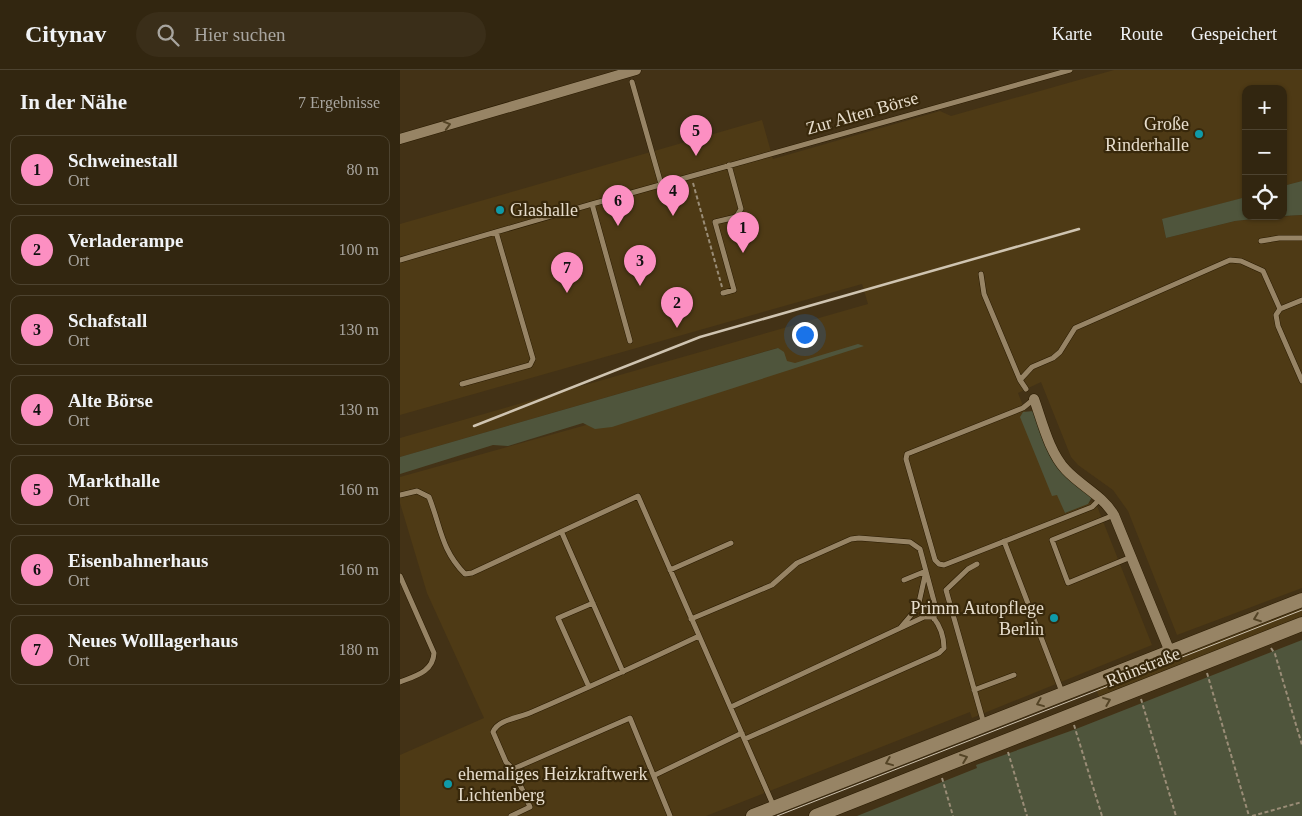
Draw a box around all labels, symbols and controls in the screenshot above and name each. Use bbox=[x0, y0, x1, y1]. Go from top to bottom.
search box bbox=[136, 12, 486, 57]
text: Citynav bbox=[25, 21, 106, 47]
icon: search bbox=[154, 21, 182, 49]
text: Hier suchen bbox=[194, 24, 286, 45]
text: Karte bbox=[1052, 24, 1092, 44]
text: Route bbox=[1120, 24, 1163, 44]
text: Gespeichert bbox=[1191, 24, 1277, 44]
map controls bbox=[1242, 85, 1287, 220]
button: + bbox=[1242, 85, 1287, 130]
street label: Zur Alten Börse bbox=[803, 87, 921, 139]
text: In der Nähe bbox=[20, 90, 127, 114]
text: 7 Ergebnisse bbox=[298, 94, 380, 111]
place label: Große Rinderhalle bbox=[1105, 114, 1189, 155]
pin: 5 bbox=[680, 115, 712, 156]
one-way arrow bbox=[442, 121, 450, 131]
marker: Große Rinderhalle bbox=[1193, 128, 1205, 140]
button: − bbox=[1242, 130, 1287, 175]
text: Schweinestall bbox=[68, 150, 178, 171]
text: 1 bbox=[33, 161, 41, 178]
text: 80 m bbox=[347, 161, 379, 178]
text: Ort bbox=[68, 172, 89, 189]
pin: 4 bbox=[657, 175, 689, 216]
button: locate bbox=[1242, 175, 1287, 220]
pin: 6 bbox=[602, 185, 634, 226]
place label: Glashalle bbox=[510, 200, 578, 220]
marker: Glashalle bbox=[494, 204, 506, 216]
pin: 1 bbox=[727, 212, 759, 253]
text: Verladerampe bbox=[68, 230, 183, 251]
text: 2 bbox=[33, 241, 41, 258]
text: 100 m bbox=[339, 241, 379, 258]
pin: 3 bbox=[624, 245, 656, 286]
text: Ort bbox=[68, 252, 89, 269]
pin: 7 bbox=[551, 252, 583, 293]
pin: 2 bbox=[661, 287, 693, 328]
text: Schafstall bbox=[68, 310, 147, 331]
text: 3 bbox=[33, 321, 41, 338]
text: 130 m bbox=[339, 321, 379, 338]
your location bbox=[792, 322, 818, 348]
text: Ort bbox=[68, 332, 89, 349]
text: Alte Börse bbox=[68, 390, 153, 411]
text: 4 bbox=[33, 401, 41, 418]
text: 130 m bbox=[339, 401, 379, 418]
text: Ort bbox=[68, 412, 89, 429]
text: Markthalle bbox=[68, 470, 160, 491]
text: 5 bbox=[33, 481, 41, 498]
text: 160 m bbox=[339, 481, 379, 498]
text: Ort bbox=[68, 492, 89, 509]
text: Eisenbahnerhaus bbox=[68, 550, 208, 571]
text: 6 bbox=[33, 561, 41, 578]
text: 160 m bbox=[339, 561, 379, 578]
text: Ort bbox=[68, 572, 89, 589]
place label: Primm Autopflege Berlin bbox=[911, 598, 1044, 639]
marker: Primm Autopflege Berlin bbox=[1048, 612, 1060, 624]
one-way arrow bbox=[1253, 612, 1261, 622]
text: Neues Wolllagerhaus bbox=[68, 630, 238, 651]
text: 7 bbox=[33, 641, 41, 658]
text: 180 m bbox=[339, 641, 379, 658]
street label: Rhinstraße bbox=[1103, 643, 1183, 691]
text: Ort bbox=[68, 652, 89, 669]
one-way arrow bbox=[1102, 696, 1111, 707]
one-way arrow bbox=[1036, 697, 1045, 707]
one-way arrow bbox=[959, 754, 967, 764]
one-way arrow bbox=[885, 756, 894, 767]
place label: ehemaliges Heizkraftwerk Lichtenberg bbox=[458, 764, 647, 805]
marker: ehemaliges Heizkraftwerk Lichtenberg bbox=[442, 778, 454, 790]

